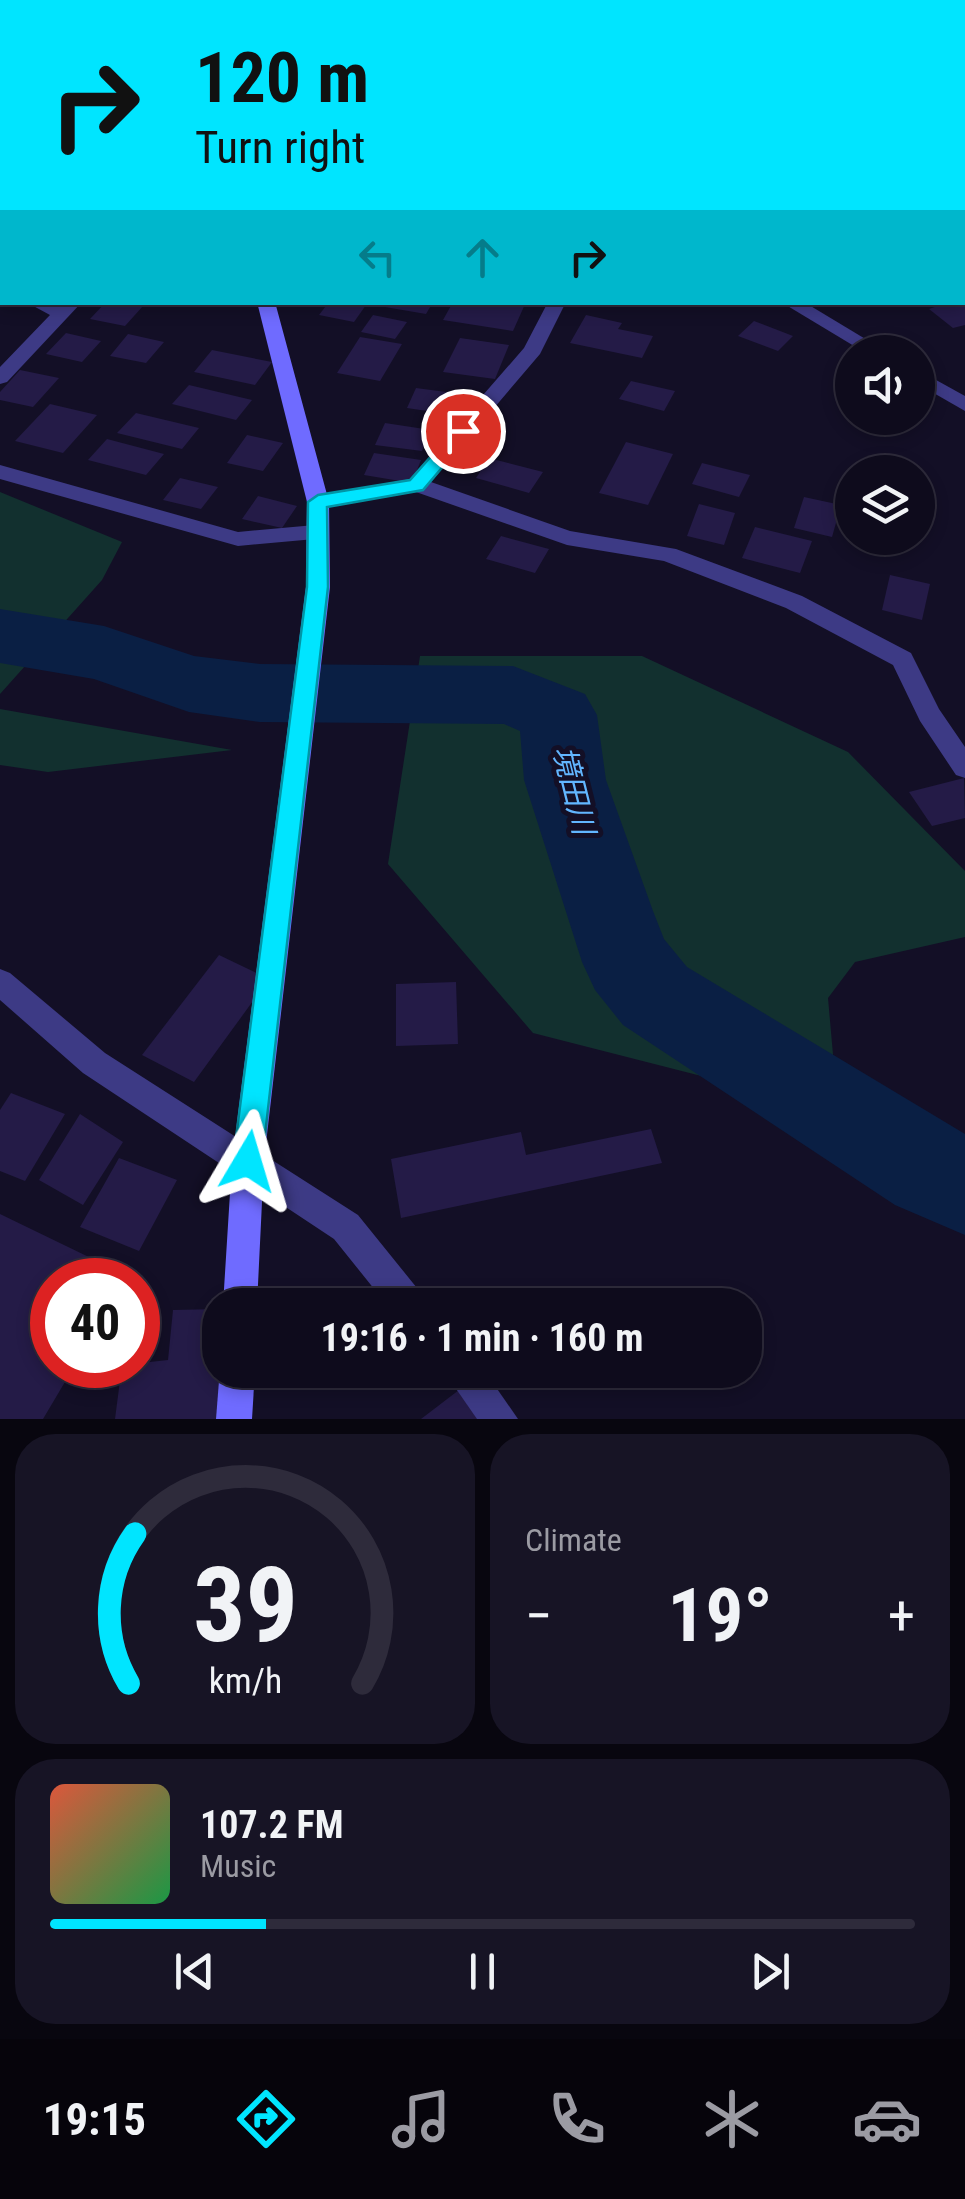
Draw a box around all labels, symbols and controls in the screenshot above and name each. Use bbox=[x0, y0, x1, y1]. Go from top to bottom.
text: 120 m bbox=[195, 37, 369, 119]
icon: right bbox=[30, 40, 160, 170]
text: Turn right bbox=[195, 121, 365, 174]
icon: left bbox=[350, 230, 405, 285]
icon: ahead bbox=[455, 230, 510, 285]
icon: right bbox=[560, 230, 615, 285]
map controls bbox=[835, 335, 935, 555]
button: sound bbox=[835, 335, 935, 435]
pin bbox=[421, 389, 506, 474]
icon: arrive bbox=[436, 404, 491, 459]
button: layers bbox=[835, 455, 935, 555]
water label: 境田川 bbox=[546, 742, 603, 841]
position arrow bbox=[196, 1109, 300, 1213]
speed limit sign: 40 bbox=[30, 1258, 160, 1388]
text: 19:16 · 1 min · 160 m bbox=[321, 1316, 643, 1360]
text: Climate bbox=[525, 1521, 622, 1559]
text: 39 bbox=[192, 1545, 298, 1666]
text: 19° bbox=[668, 1571, 773, 1659]
text: − bbox=[525, 1584, 553, 1648]
text: + bbox=[888, 1584, 915, 1648]
text: km/h bbox=[208, 1660, 282, 1702]
text: 107.2 FM bbox=[200, 1803, 344, 1847]
text: Music bbox=[200, 1847, 276, 1885]
icon: previous bbox=[167, 1944, 222, 1999]
icon: pause bbox=[455, 1944, 510, 1999]
icon: next bbox=[743, 1944, 798, 1999]
icon: directions bbox=[231, 2084, 301, 2154]
icon: music bbox=[386, 2084, 456, 2154]
icon: phone bbox=[542, 2084, 612, 2154]
icon: climate bbox=[697, 2084, 767, 2154]
icon: car bbox=[852, 2084, 922, 2154]
text: 19:15 bbox=[43, 2093, 146, 2146]

